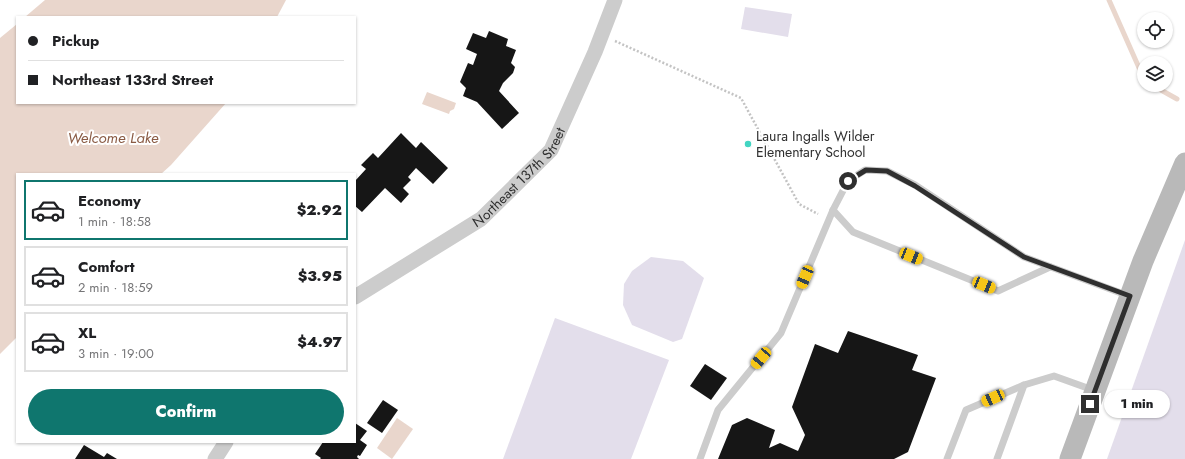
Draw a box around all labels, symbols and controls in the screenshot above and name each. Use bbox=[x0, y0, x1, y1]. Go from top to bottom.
map controls bbox=[1137, 12, 1173, 92]
button: locate bbox=[1137, 12, 1173, 48]
text: Pickup bbox=[52, 30, 99, 52]
button: layers bbox=[1137, 56, 1173, 92]
text: Northeast 133rd Street bbox=[52, 69, 213, 91]
street label: Northeast 137th Street bbox=[468, 124, 570, 232]
place label: Laura Ingalls Wilder Elementary School bbox=[756, 126, 875, 162]
water label: Welcome Lake bbox=[68, 127, 159, 149]
marker: Laura Ingalls Wilder Elementary School bbox=[743, 139, 753, 149]
route start bbox=[839, 172, 857, 190]
text: Economy bbox=[78, 190, 141, 212]
icon: car bbox=[30, 192, 66, 228]
text: $2.92 bbox=[297, 199, 342, 221]
text: 1 min · 18:58 bbox=[78, 212, 151, 231]
car bbox=[898, 246, 924, 266]
text: Comfort bbox=[78, 256, 135, 278]
icon: car bbox=[30, 258, 66, 294]
car bbox=[795, 264, 815, 290]
text: $3.95 bbox=[298, 265, 342, 287]
car bbox=[971, 275, 997, 295]
text: 2 min · 18:59 bbox=[78, 278, 153, 297]
text: XL bbox=[78, 322, 96, 344]
icon: car bbox=[30, 324, 66, 360]
text: $4.97 bbox=[297, 331, 342, 353]
text: 3 min · 19:00 bbox=[78, 344, 154, 363]
car bbox=[749, 345, 773, 371]
car bbox=[980, 388, 1006, 408]
button: Confirm bbox=[28, 389, 344, 435]
callout: 1 min bbox=[1104, 390, 1170, 418]
text: 1 min bbox=[1121, 394, 1153, 413]
route end bbox=[1081, 395, 1099, 413]

